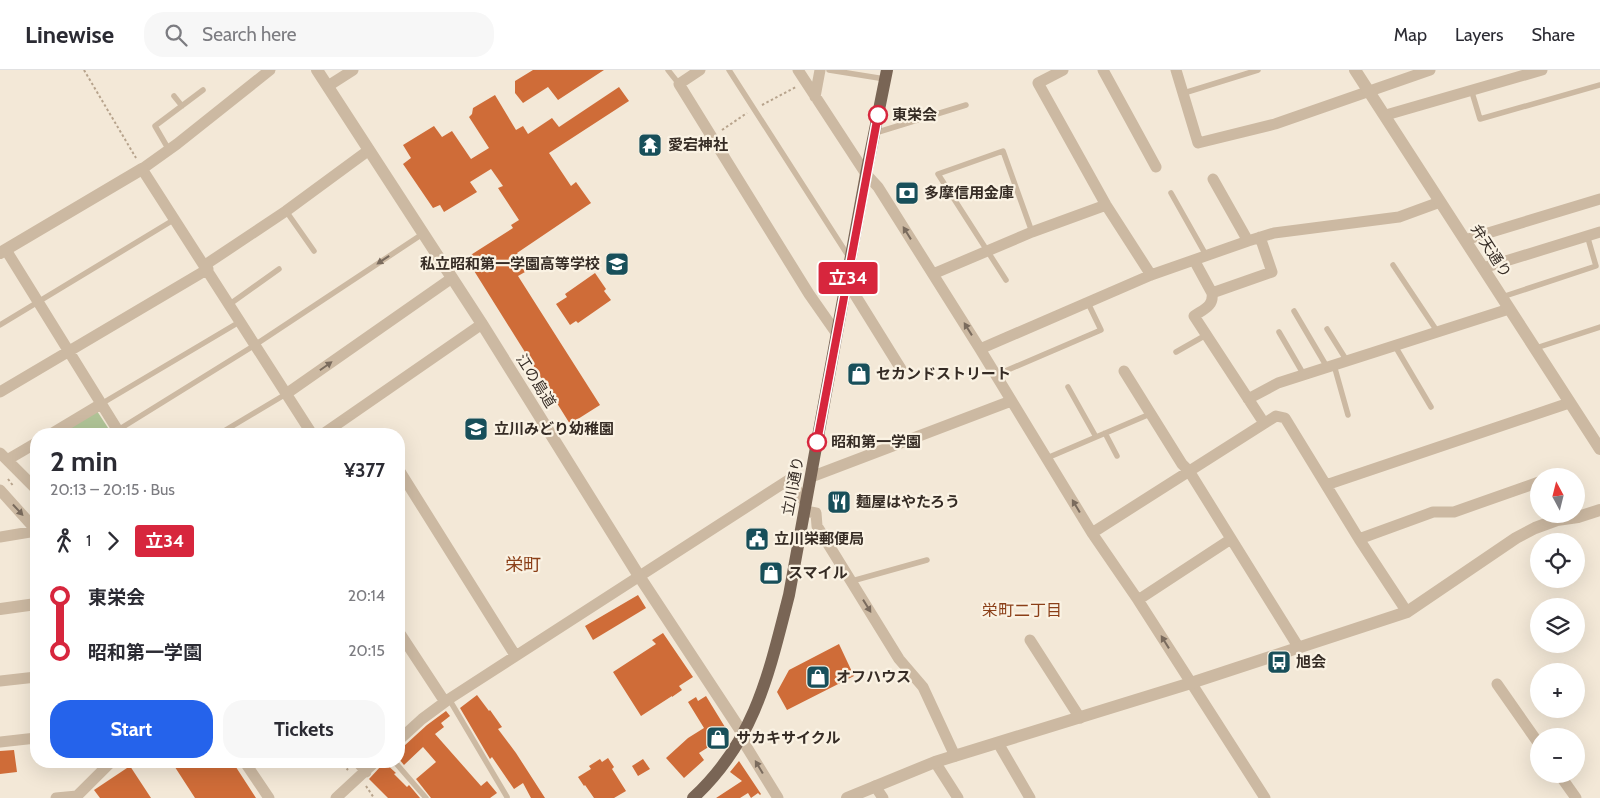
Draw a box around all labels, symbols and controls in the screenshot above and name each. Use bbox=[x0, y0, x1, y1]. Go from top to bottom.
search box bbox=[144, 12, 494, 57]
text: Linewise bbox=[25, 20, 114, 49]
icon: search bbox=[162, 21, 190, 49]
text: Search here bbox=[202, 23, 297, 46]
text: Map bbox=[1394, 24, 1427, 46]
text: Layers bbox=[1455, 24, 1504, 46]
text: Share bbox=[1532, 24, 1575, 46]
marker: 東栄会 bbox=[868, 105, 888, 125]
place label: 東栄会 bbox=[892, 106, 937, 124]
temple icon: 愛宕神社 bbox=[637, 132, 663, 158]
place label: 愛宕神社 bbox=[668, 136, 728, 154]
bank icon: 多摩信用金庫 bbox=[894, 180, 920, 206]
place label: 多摩信用金庫 bbox=[924, 184, 1014, 202]
street label: 弁天通り bbox=[1467, 221, 1515, 281]
one-way arrow bbox=[902, 227, 912, 240]
school or university icon: 私立昭和第一学園高等学校 bbox=[604, 251, 630, 277]
one-way arrow bbox=[376, 255, 390, 265]
place label: 私立昭和第一学園高等学校 bbox=[420, 255, 600, 273]
line badge: 立34 bbox=[819, 262, 877, 294]
text: 立34 bbox=[829, 267, 867, 289]
one-way arrow bbox=[963, 323, 972, 336]
street label: 江の島道 bbox=[512, 351, 560, 411]
one-way arrow bbox=[319, 361, 332, 371]
shop icon: セカンドストリート bbox=[846, 361, 872, 387]
place label: セカンドストリート bbox=[876, 365, 1011, 383]
school or university icon: 立川みどり幼稚園 bbox=[463, 416, 489, 442]
place label: 立川みどり幼稚園 bbox=[494, 420, 614, 438]
marker: 昭和第一学園 bbox=[807, 432, 827, 452]
place label: 昭和第一学園 bbox=[831, 433, 921, 451]
text: 2 min bbox=[50, 444, 118, 478]
street label: 立川通り bbox=[778, 455, 808, 517]
text: ¥377 bbox=[344, 459, 385, 482]
north arrow bbox=[1530, 468, 1585, 522]
map controls bbox=[1530, 468, 1585, 783]
text: 20:13 – 20:15 · Bus bbox=[50, 480, 175, 499]
restaurant icon: 麺屋はやたろう bbox=[826, 489, 852, 515]
place label: 麺屋はやたろう bbox=[856, 493, 960, 511]
one-way arrow bbox=[1071, 500, 1080, 513]
one-way arrow bbox=[12, 503, 24, 515]
public building icon: 立川栄郵便局 bbox=[744, 526, 770, 552]
icon: walk bbox=[50, 527, 78, 555]
icon: forward bbox=[99, 527, 127, 555]
text: 立34 bbox=[145, 530, 184, 552]
place label: 立川栄郵便局 bbox=[774, 530, 864, 548]
text: 1 bbox=[86, 531, 91, 550]
button: locate bbox=[1530, 533, 1585, 588]
district label: 栄町 bbox=[505, 554, 541, 576]
shop icon: スマイル bbox=[758, 560, 784, 586]
place label: スマイル bbox=[788, 564, 848, 582]
text: 東栄会 bbox=[88, 586, 145, 609]
text: 20:14 bbox=[348, 586, 385, 605]
button: layers bbox=[1530, 598, 1585, 653]
one-way arrow bbox=[862, 599, 872, 612]
district label: 栄町二丁目 bbox=[982, 601, 1062, 620]
one-way arrow bbox=[1160, 636, 1169, 649]
text: 昭和第一学園 bbox=[88, 641, 202, 664]
text: 20:15 bbox=[348, 641, 385, 660]
bus stop icon: 旭会 bbox=[1266, 649, 1292, 675]
place label: 旭会 bbox=[1296, 653, 1326, 671]
button: + bbox=[1530, 663, 1585, 718]
shop icon: オフハウス bbox=[805, 664, 831, 690]
place label: オフハウス bbox=[836, 668, 911, 686]
button: Start bbox=[50, 700, 213, 758]
button: Tickets bbox=[223, 700, 385, 758]
shop icon: サカキサイクル bbox=[705, 725, 731, 751]
button: − bbox=[1530, 728, 1585, 783]
place label: サカキサイクル bbox=[736, 729, 840, 747]
one-way arrow bbox=[754, 760, 763, 773]

